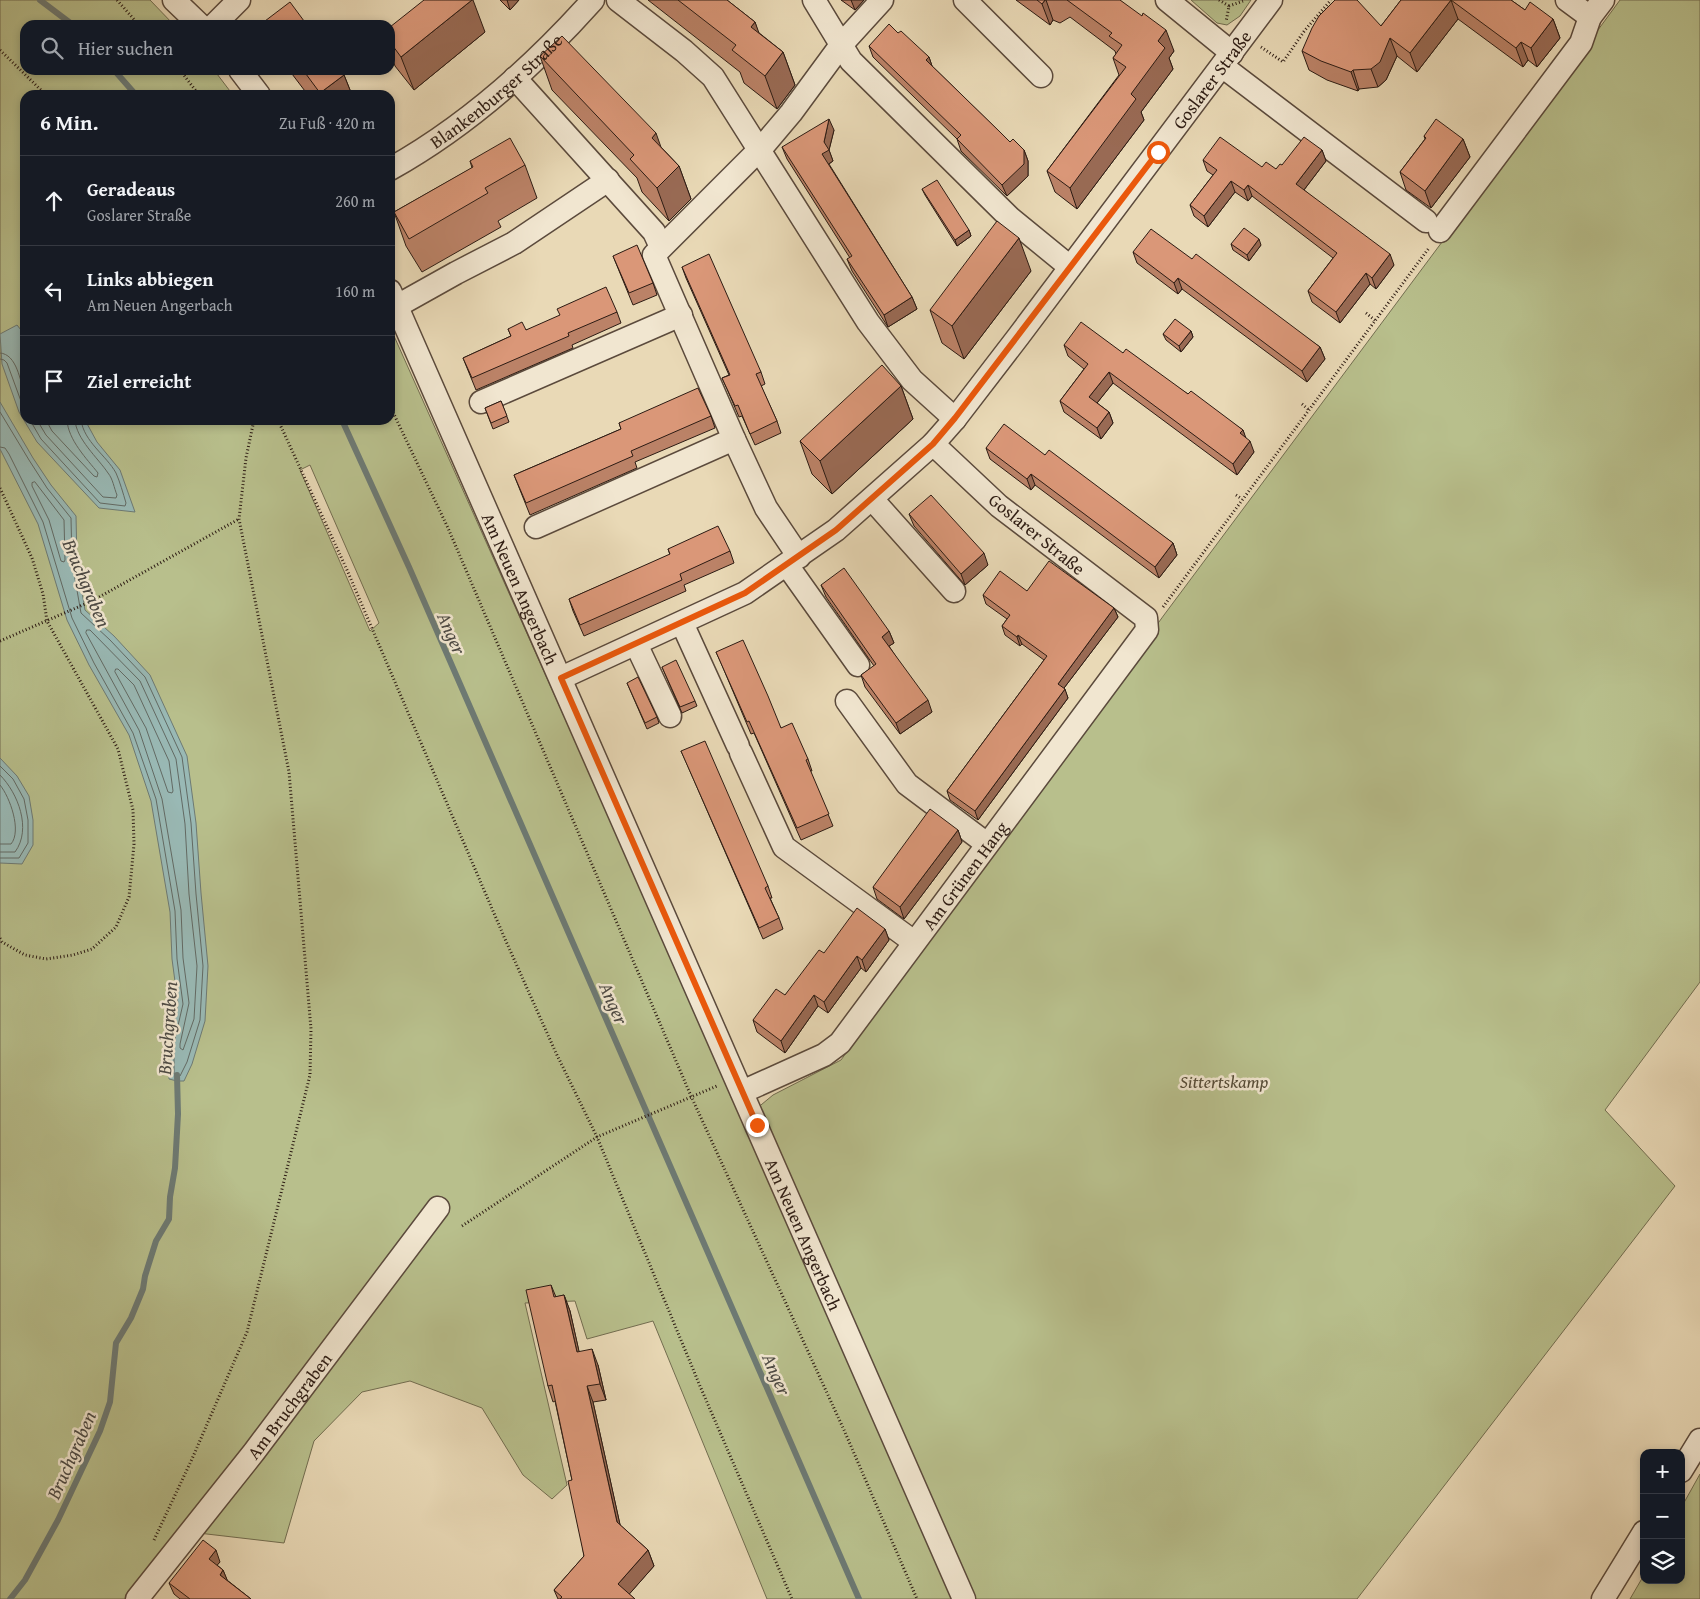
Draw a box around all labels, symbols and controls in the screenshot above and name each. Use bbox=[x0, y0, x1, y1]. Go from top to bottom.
search box bbox=[20, 20, 395, 75]
street label: Goslarer Straße bbox=[1165, 24, 1258, 134]
street label: Blankenburger Straße bbox=[424, 27, 568, 155]
icon: search bbox=[38, 34, 66, 62]
text: Hier suchen bbox=[78, 34, 173, 62]
text: 6 Min. bbox=[40, 107, 98, 138]
text: Zu Fuß · 420 m bbox=[279, 111, 375, 135]
route start bbox=[1147, 141, 1170, 164]
text: Geradeaus bbox=[87, 175, 175, 203]
icon: ahead bbox=[40, 187, 68, 215]
text: 260 m bbox=[335, 189, 375, 213]
text: Goslarer Straße bbox=[87, 203, 191, 227]
text: Links abbiegen bbox=[87, 265, 213, 293]
icon: left bbox=[40, 277, 68, 305]
text: 160 m bbox=[335, 279, 375, 303]
text: Am Neuen Angerbach bbox=[87, 293, 232, 317]
icon: arrive bbox=[40, 367, 68, 395]
text: Ziel erreicht bbox=[87, 367, 191, 395]
street label: Goslarer Straße bbox=[983, 487, 1091, 581]
street label: Am Neuen Angerbach bbox=[475, 508, 566, 669]
water label: Bruchgraben bbox=[55, 534, 118, 632]
water label: Anger bbox=[430, 606, 474, 660]
street label: Am Grünen Hang bbox=[915, 815, 1014, 935]
water label: Anger bbox=[592, 976, 636, 1030]
water label: Bruchgraben bbox=[150, 980, 184, 1077]
park label: Sittertskamp bbox=[1180, 1068, 1268, 1095]
route end bbox=[746, 1114, 769, 1137]
street label: Am Neuen Angerbach bbox=[759, 1154, 849, 1315]
street label: Am Bruchgraben bbox=[240, 1347, 338, 1465]
water label: Anger bbox=[755, 1347, 799, 1401]
water label: Bruchgraben bbox=[39, 1406, 103, 1504]
map controls bbox=[1640, 1449, 1685, 1584]
button: + bbox=[1640, 1449, 1685, 1494]
button: − bbox=[1640, 1494, 1685, 1539]
button: layers bbox=[1640, 1539, 1685, 1584]

